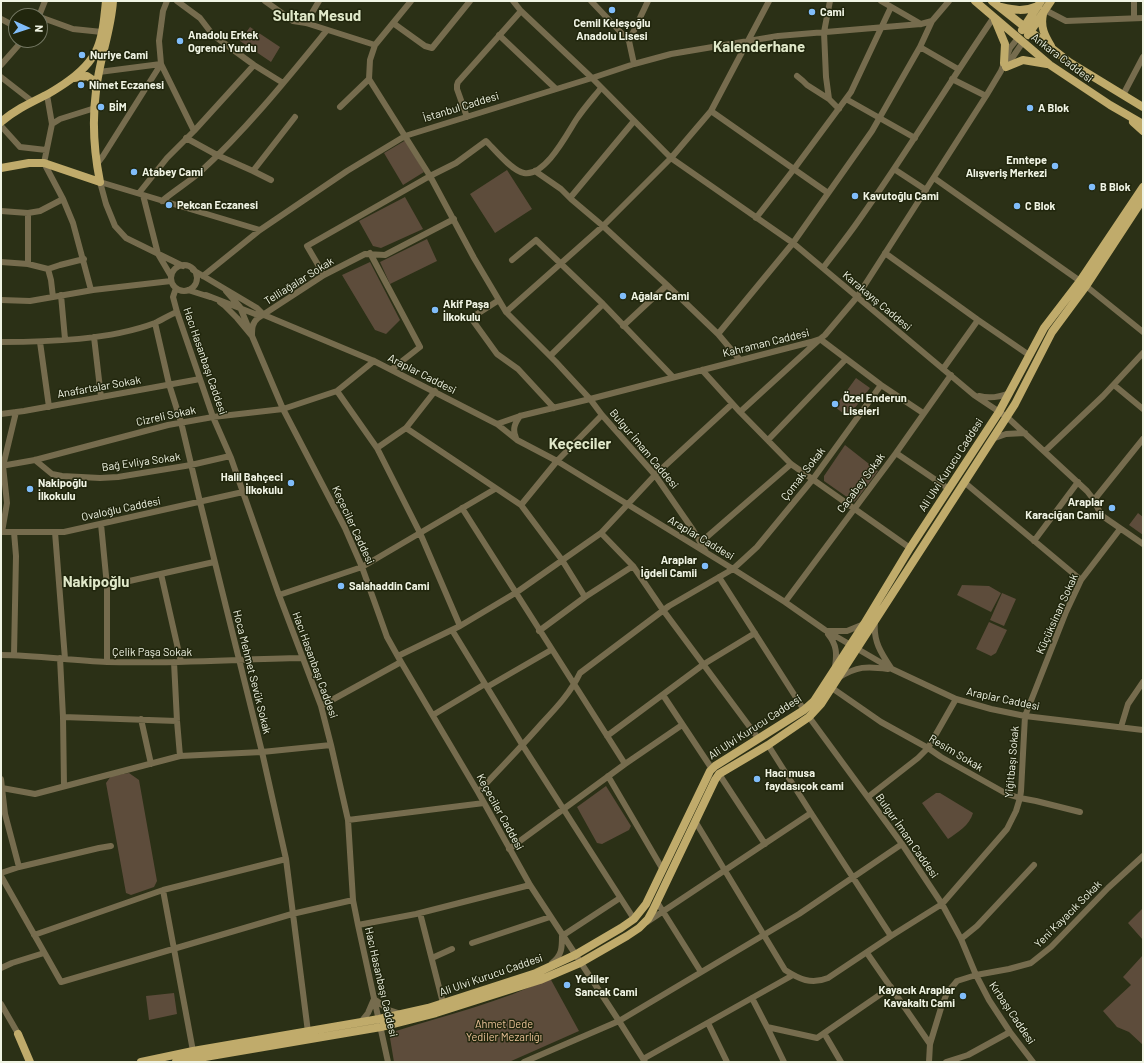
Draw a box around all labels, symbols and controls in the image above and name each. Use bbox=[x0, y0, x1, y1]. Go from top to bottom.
marker: Cemil Keleşoğlu Anadolu Lisesi bbox=[607, 5, 617, 15]
place label: Cami bbox=[820, 5, 844, 19]
district label: Sultan Mesud bbox=[273, 7, 361, 25]
marker: Cami bbox=[807, 7, 817, 17]
north arrow bbox=[8, 8, 48, 48]
place label: Cemil Keleşoğlu Anadolu Lisesi bbox=[573, 16, 651, 42]
text: N bbox=[33, 25, 46, 33]
place label: Anadolu Erkek Ogrenci Yurdu bbox=[188, 28, 258, 54]
street label: Ankara Caddesi bbox=[1029, 31, 1095, 85]
marker: Anadolu Erkek Ogrenci Yurdu bbox=[175, 36, 185, 46]
district label: Kalenderhane bbox=[713, 38, 805, 56]
place label: Nuriye Cami bbox=[90, 48, 148, 62]
marker: Nuriye Cami bbox=[77, 50, 87, 60]
place label: Nimet Eczanesi bbox=[89, 78, 164, 92]
marker: Nimet Eczanesi bbox=[76, 80, 86, 90]
street label: İstanbul Caddesi bbox=[422, 89, 500, 125]
place label: BİM bbox=[109, 100, 127, 114]
place label: A Blok bbox=[1038, 101, 1069, 115]
marker: BİM bbox=[96, 102, 106, 112]
marker: A Blok bbox=[1025, 103, 1035, 113]
place label: Enntepe Alışveriş Merkezi bbox=[966, 153, 1047, 179]
marker: Enntepe Alışveriş Merkezi bbox=[1050, 161, 1060, 171]
place label: Atabey Cami bbox=[142, 165, 203, 179]
marker: Atabey Cami bbox=[129, 167, 139, 177]
place label: B Blok bbox=[1100, 180, 1131, 194]
marker: B Blok bbox=[1087, 182, 1097, 192]
place label: Kavutoğlu Cami bbox=[863, 189, 939, 203]
marker: Kavutoğlu Cami bbox=[850, 191, 860, 201]
place label: Pekcan Eczanesi bbox=[177, 198, 258, 212]
place label: C Blok bbox=[1025, 199, 1055, 213]
marker: Pekcan Eczanesi bbox=[164, 200, 174, 210]
marker: C Blok bbox=[1012, 201, 1022, 211]
street label: Telliağalar Sokak bbox=[262, 254, 336, 308]
street label: Karakayış Caddesi bbox=[840, 268, 914, 334]
place label: Ağalar Cami bbox=[631, 289, 689, 303]
marker: Ağalar Cami bbox=[618, 291, 628, 301]
place label: Akif Paşa İlkokulu bbox=[443, 297, 489, 323]
marker: Akif Paşa İlkokulu bbox=[430, 305, 440, 315]
street label: Hacı Hasanbaşı Caddesi bbox=[180, 306, 230, 416]
street label: Kahraman Caddesi bbox=[721, 326, 811, 360]
street label: Araplar Caddesi bbox=[386, 351, 458, 397]
street label: Anafartalar Sokak bbox=[56, 373, 142, 401]
place label: Özel Enderun Liseleri bbox=[843, 391, 907, 417]
marker: Özel Enderun Liseleri bbox=[830, 399, 840, 409]
street label: Cizreli Sokak bbox=[135, 403, 197, 429]
street label: Bulgur İmam Caddesi bbox=[607, 406, 681, 492]
street label: Ali Ulvi Kurucu Caddesi bbox=[916, 416, 986, 514]
district label: Keçeciler bbox=[549, 435, 611, 453]
street label: Çomak Sokak bbox=[778, 445, 828, 503]
street label: Bağ Evliya Sokak bbox=[101, 450, 181, 474]
street label: Cacabey Sokak bbox=[834, 450, 888, 516]
place label: Halil Bahçeci İlkokulu bbox=[221, 470, 283, 496]
place label: Nakipoğlu İlkokulu bbox=[38, 476, 87, 502]
marker: Halil Bahçeci İlkokulu bbox=[286, 478, 296, 488]
marker: Nakipoğlu İlkokulu bbox=[25, 484, 35, 494]
street label: Keçeciler Caddesi bbox=[329, 484, 377, 566]
street label: Ovaloğlu Caddesi bbox=[80, 494, 162, 524]
place label: Araplar Karaciğan Camii bbox=[1025, 495, 1104, 521]
marker: Araplar Karaciğan Camii bbox=[1107, 503, 1117, 513]
street label: Araplar Caddesi bbox=[666, 513, 736, 563]
place label: Araplar İğdeli Camii bbox=[641, 553, 697, 579]
marker: Araplar İğdeli Camii bbox=[700, 561, 710, 571]
street label: Küçüksinan Sokak bbox=[1033, 572, 1081, 656]
district label: Nakipoğlu bbox=[63, 573, 129, 591]
place label: Salahaddin Cami bbox=[349, 579, 430, 593]
marker: Salahaddin Cami bbox=[336, 581, 346, 591]
street label: Hoca Mehmet Sevük Sokak bbox=[230, 609, 274, 735]
street label: Hacı Hasanbaşı Caddesi bbox=[290, 610, 340, 720]
street label: Çelik Paşa Sokak bbox=[112, 645, 192, 659]
street label: Araplar Caddesi bbox=[965, 685, 1041, 713]
street label: Ali Ulvi Kurucu Caddesi bbox=[706, 692, 804, 762]
street label: Yiğitbaşı Sokak bbox=[1002, 725, 1022, 799]
street label: Resim Sokak bbox=[927, 732, 985, 774]
place label: Hacı musa faydasıçok cami bbox=[765, 766, 844, 792]
street label: Keçeciler Caddesi bbox=[474, 772, 526, 852]
marker: Hacı musa faydasıçok cami bbox=[752, 774, 762, 784]
street label: Bulgur İmam Caddesi bbox=[873, 791, 941, 881]
street label: Yeni Kayacık Sokak bbox=[1032, 878, 1104, 950]
street label: Hacı Hasanbaşı Caddesi bbox=[362, 926, 400, 1038]
street label: Ali Ulvi Kurucu Caddesi bbox=[438, 951, 544, 999]
place label: Yediler Sancak Cami bbox=[575, 972, 638, 998]
street label: Kırbaşı Caddesi bbox=[986, 979, 1038, 1047]
marker: Yediler Sancak Cami bbox=[562, 980, 572, 990]
place label: Kayacık Araplar Kavakaltı Cami bbox=[879, 983, 955, 1009]
marker: Kayacık Araplar Kavakaltı Cami bbox=[958, 991, 968, 1001]
park label: Ahmet Dede Yediler Mezarlığı bbox=[466, 1017, 542, 1043]

